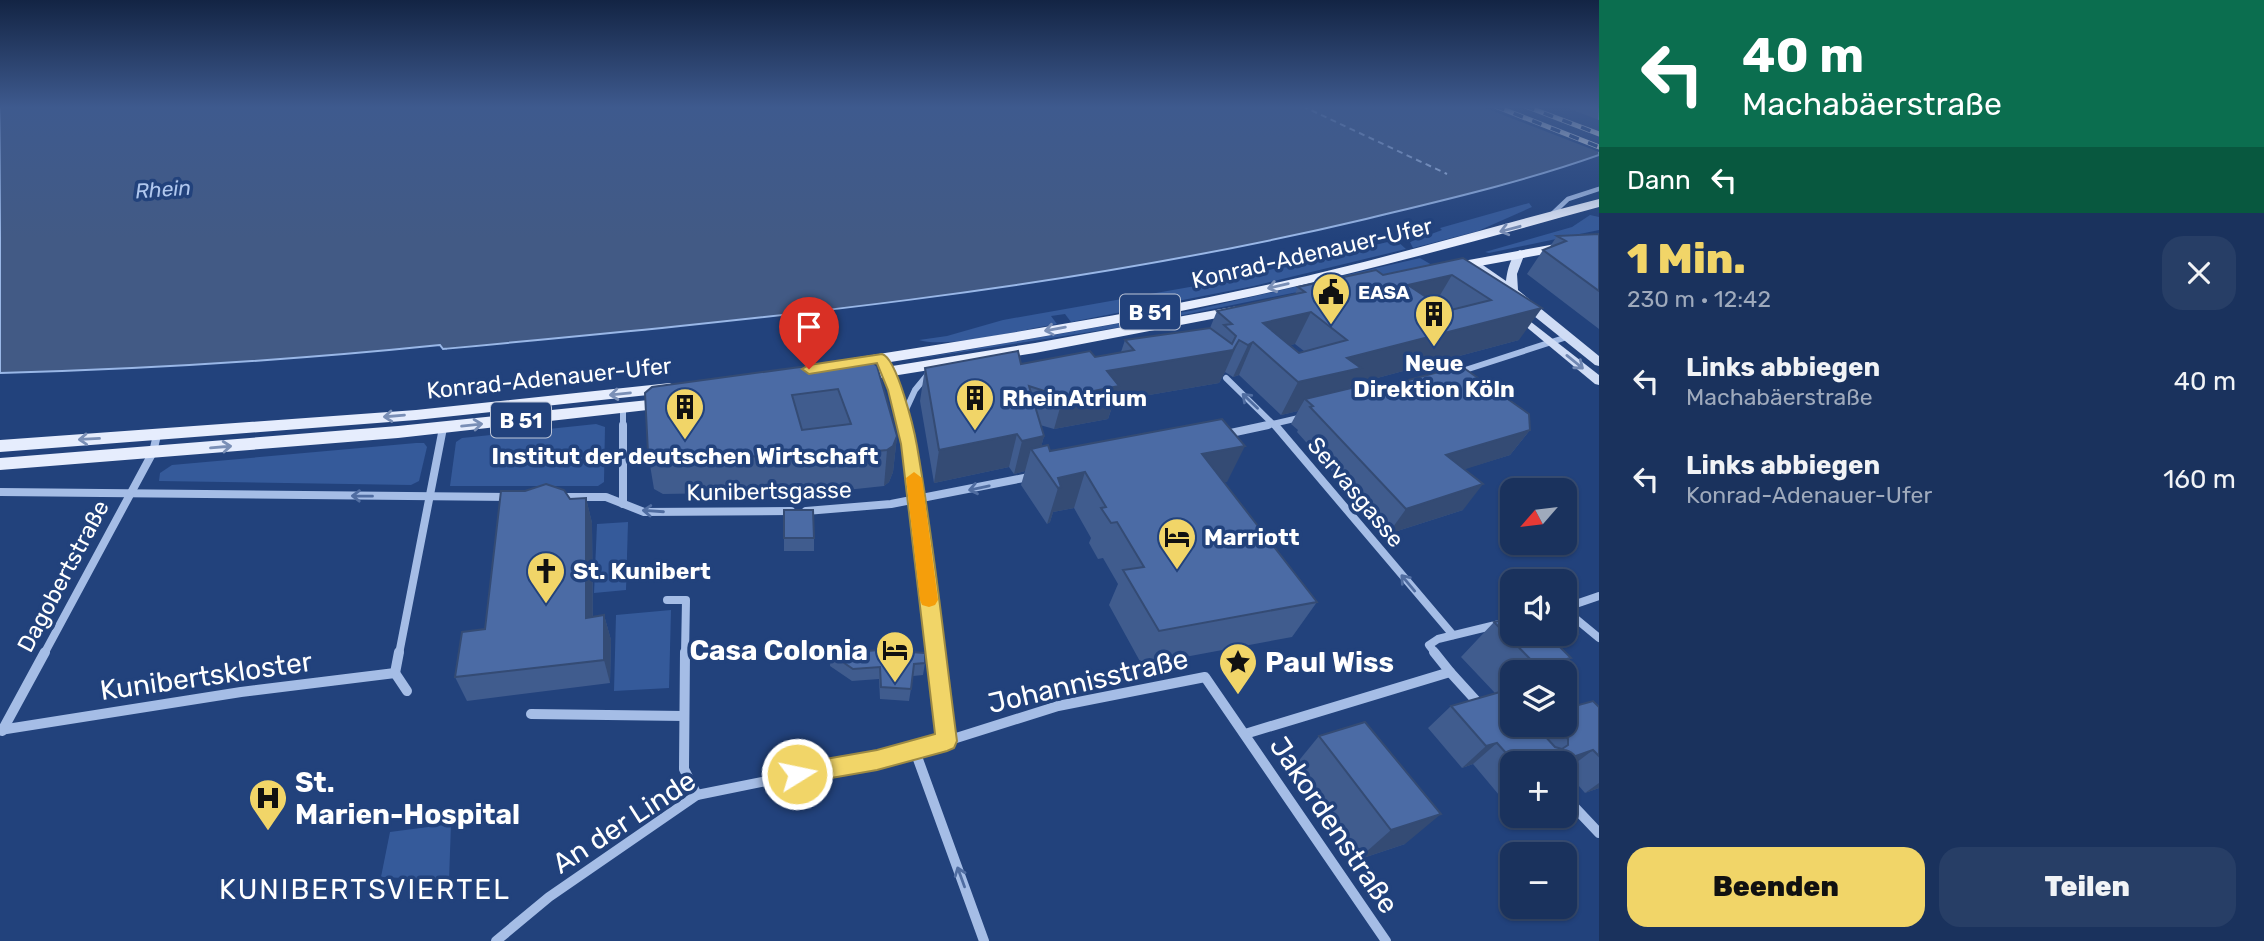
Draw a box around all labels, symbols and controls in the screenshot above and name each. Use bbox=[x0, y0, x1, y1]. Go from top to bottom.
text: 40 m bbox=[1742, 26, 1864, 84]
icon: left bbox=[1627, 28, 1718, 119]
text: Machabäerstraße bbox=[1742, 85, 2002, 123]
icon: left bbox=[1705, 161, 1743, 199]
text: Dann bbox=[1627, 165, 1691, 196]
water label: Rhein bbox=[134, 175, 192, 203]
street label: Konrad-Adenauer-Ufer bbox=[1189, 212, 1435, 294]
one-way arrow bbox=[1499, 223, 1522, 236]
text: 1 Min. bbox=[1627, 234, 1746, 284]
button: close bbox=[2162, 236, 2236, 310]
public building icon: EASA bbox=[1310, 271, 1352, 326]
one-way arrow bbox=[1268, 280, 1290, 293]
place label: EASA bbox=[1358, 281, 1410, 304]
text: 230 m · 12:42 bbox=[1627, 285, 1771, 313]
building icon: Neue Direktion Köln bbox=[1413, 293, 1455, 348]
road number: B 51 bbox=[1120, 294, 1180, 330]
pin bbox=[779, 297, 839, 369]
icon: arrive bbox=[790, 308, 828, 346]
one-way arrow bbox=[1044, 323, 1067, 337]
place label: Neue Direktion Köln bbox=[1353, 349, 1515, 403]
street label: Konrad-Adenauer-Ufer bbox=[425, 351, 673, 405]
text: Links abbiegen bbox=[1686, 352, 1880, 383]
one-way arrow bbox=[1566, 354, 1584, 370]
icon: left bbox=[1627, 362, 1665, 400]
text: 40 m bbox=[2174, 366, 2236, 397]
building icon: RheinAtrium bbox=[954, 377, 996, 432]
text: Machabäerstraße bbox=[1686, 383, 1873, 411]
place label: RheinAtrium bbox=[1002, 384, 1147, 412]
building icon: Institut der deutschen Wirtschaft bbox=[664, 386, 706, 441]
one-way arrow bbox=[609, 388, 632, 401]
one-way arrow bbox=[1242, 392, 1259, 409]
road number: B 51 bbox=[491, 402, 551, 438]
one-way arrow bbox=[383, 410, 405, 423]
one-way arrow bbox=[460, 418, 483, 431]
street label: Servasgasse bbox=[1302, 431, 1410, 553]
one-way arrow bbox=[77, 433, 100, 446]
one-way arrow bbox=[209, 440, 232, 453]
place label: Institut der deutschen Wirtschaft bbox=[492, 442, 879, 470]
text: Links abbiegen bbox=[1686, 450, 1880, 481]
icon: left bbox=[1627, 460, 1665, 498]
text: 160 m bbox=[2163, 464, 2236, 495]
street label: Kunibertsgasse bbox=[686, 476, 852, 506]
north arrow bbox=[1500, 478, 1577, 555]
map controls bbox=[1500, 478, 1577, 919]
text: Konrad-Adenauer-Ufer bbox=[1686, 481, 1932, 509]
one-way arrow bbox=[968, 482, 991, 496]
one-way arrow bbox=[351, 489, 374, 503]
street label: Dagobertstraße bbox=[11, 495, 115, 657]
one-way arrow bbox=[642, 505, 665, 518]
hotel icon: Marriott bbox=[1156, 516, 1198, 571]
place label: Marriott bbox=[1204, 523, 1300, 551]
church icon: St. Kunibert bbox=[525, 550, 567, 605]
place label: St. Kunibert bbox=[573, 557, 711, 585]
button: sound bbox=[1500, 569, 1577, 646]
one-way arrow bbox=[1400, 574, 1416, 592]
hotel icon: Casa Colonia bbox=[874, 629, 916, 684]
place label: Casa Colonia bbox=[689, 634, 868, 667]
place icon: Paul Wiss bbox=[1217, 641, 1259, 696]
street label: Johannisstraße bbox=[985, 642, 1191, 720]
street label: Kunibertskloster bbox=[98, 645, 315, 707]
place label: Paul Wiss bbox=[1265, 646, 1394, 679]
button: layers bbox=[1500, 660, 1577, 737]
street label: Jakordenstraße bbox=[1263, 730, 1405, 920]
position arrow bbox=[760, 737, 834, 811]
button: + bbox=[1500, 751, 1577, 828]
street label: An der Linde bbox=[546, 764, 702, 880]
place label: St. Marien-Hospital bbox=[295, 766, 520, 831]
hospital icon: St. Marien-Hospital bbox=[247, 777, 289, 832]
button: − bbox=[1500, 842, 1577, 919]
button: Beenden bbox=[1627, 847, 1925, 927]
button: Teilen bbox=[1939, 847, 2236, 927]
one-way arrow bbox=[954, 866, 966, 888]
district label: KUNIBERTSVIERTEL bbox=[219, 873, 511, 906]

